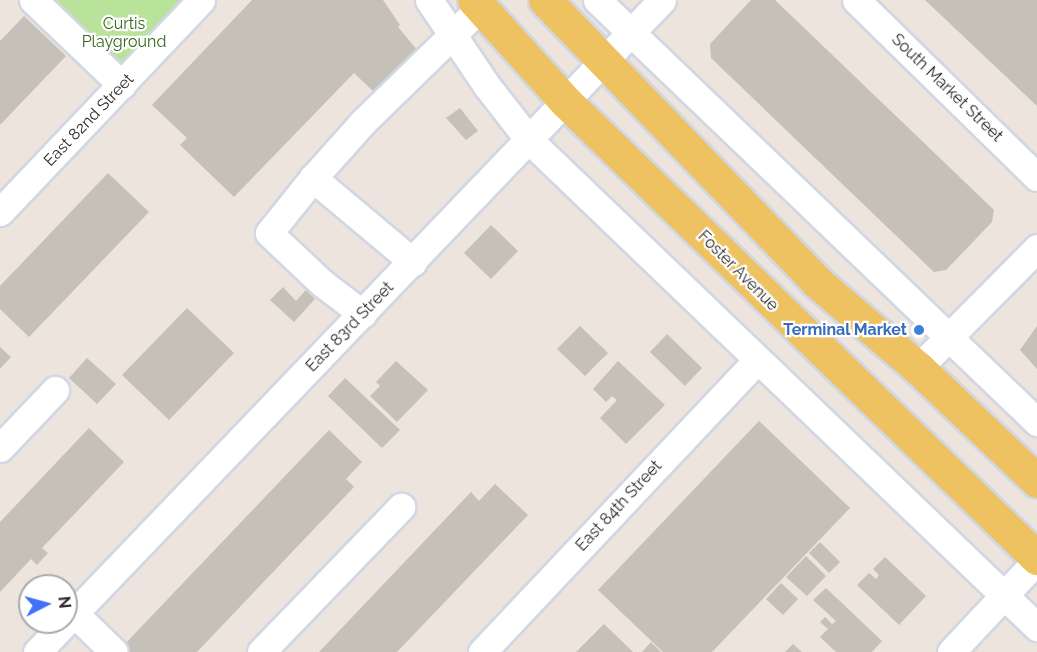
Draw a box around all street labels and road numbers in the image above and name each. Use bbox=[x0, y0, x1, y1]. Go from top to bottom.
street label: South Market Street bbox=[887, 30, 1007, 146]
street label: East 82nd Street bbox=[40, 70, 138, 170]
street label: Foster Avenue bbox=[694, 227, 782, 315]
street label: East 83rd Street bbox=[302, 278, 398, 376]
street label: East 84th Street bbox=[572, 457, 666, 555]

